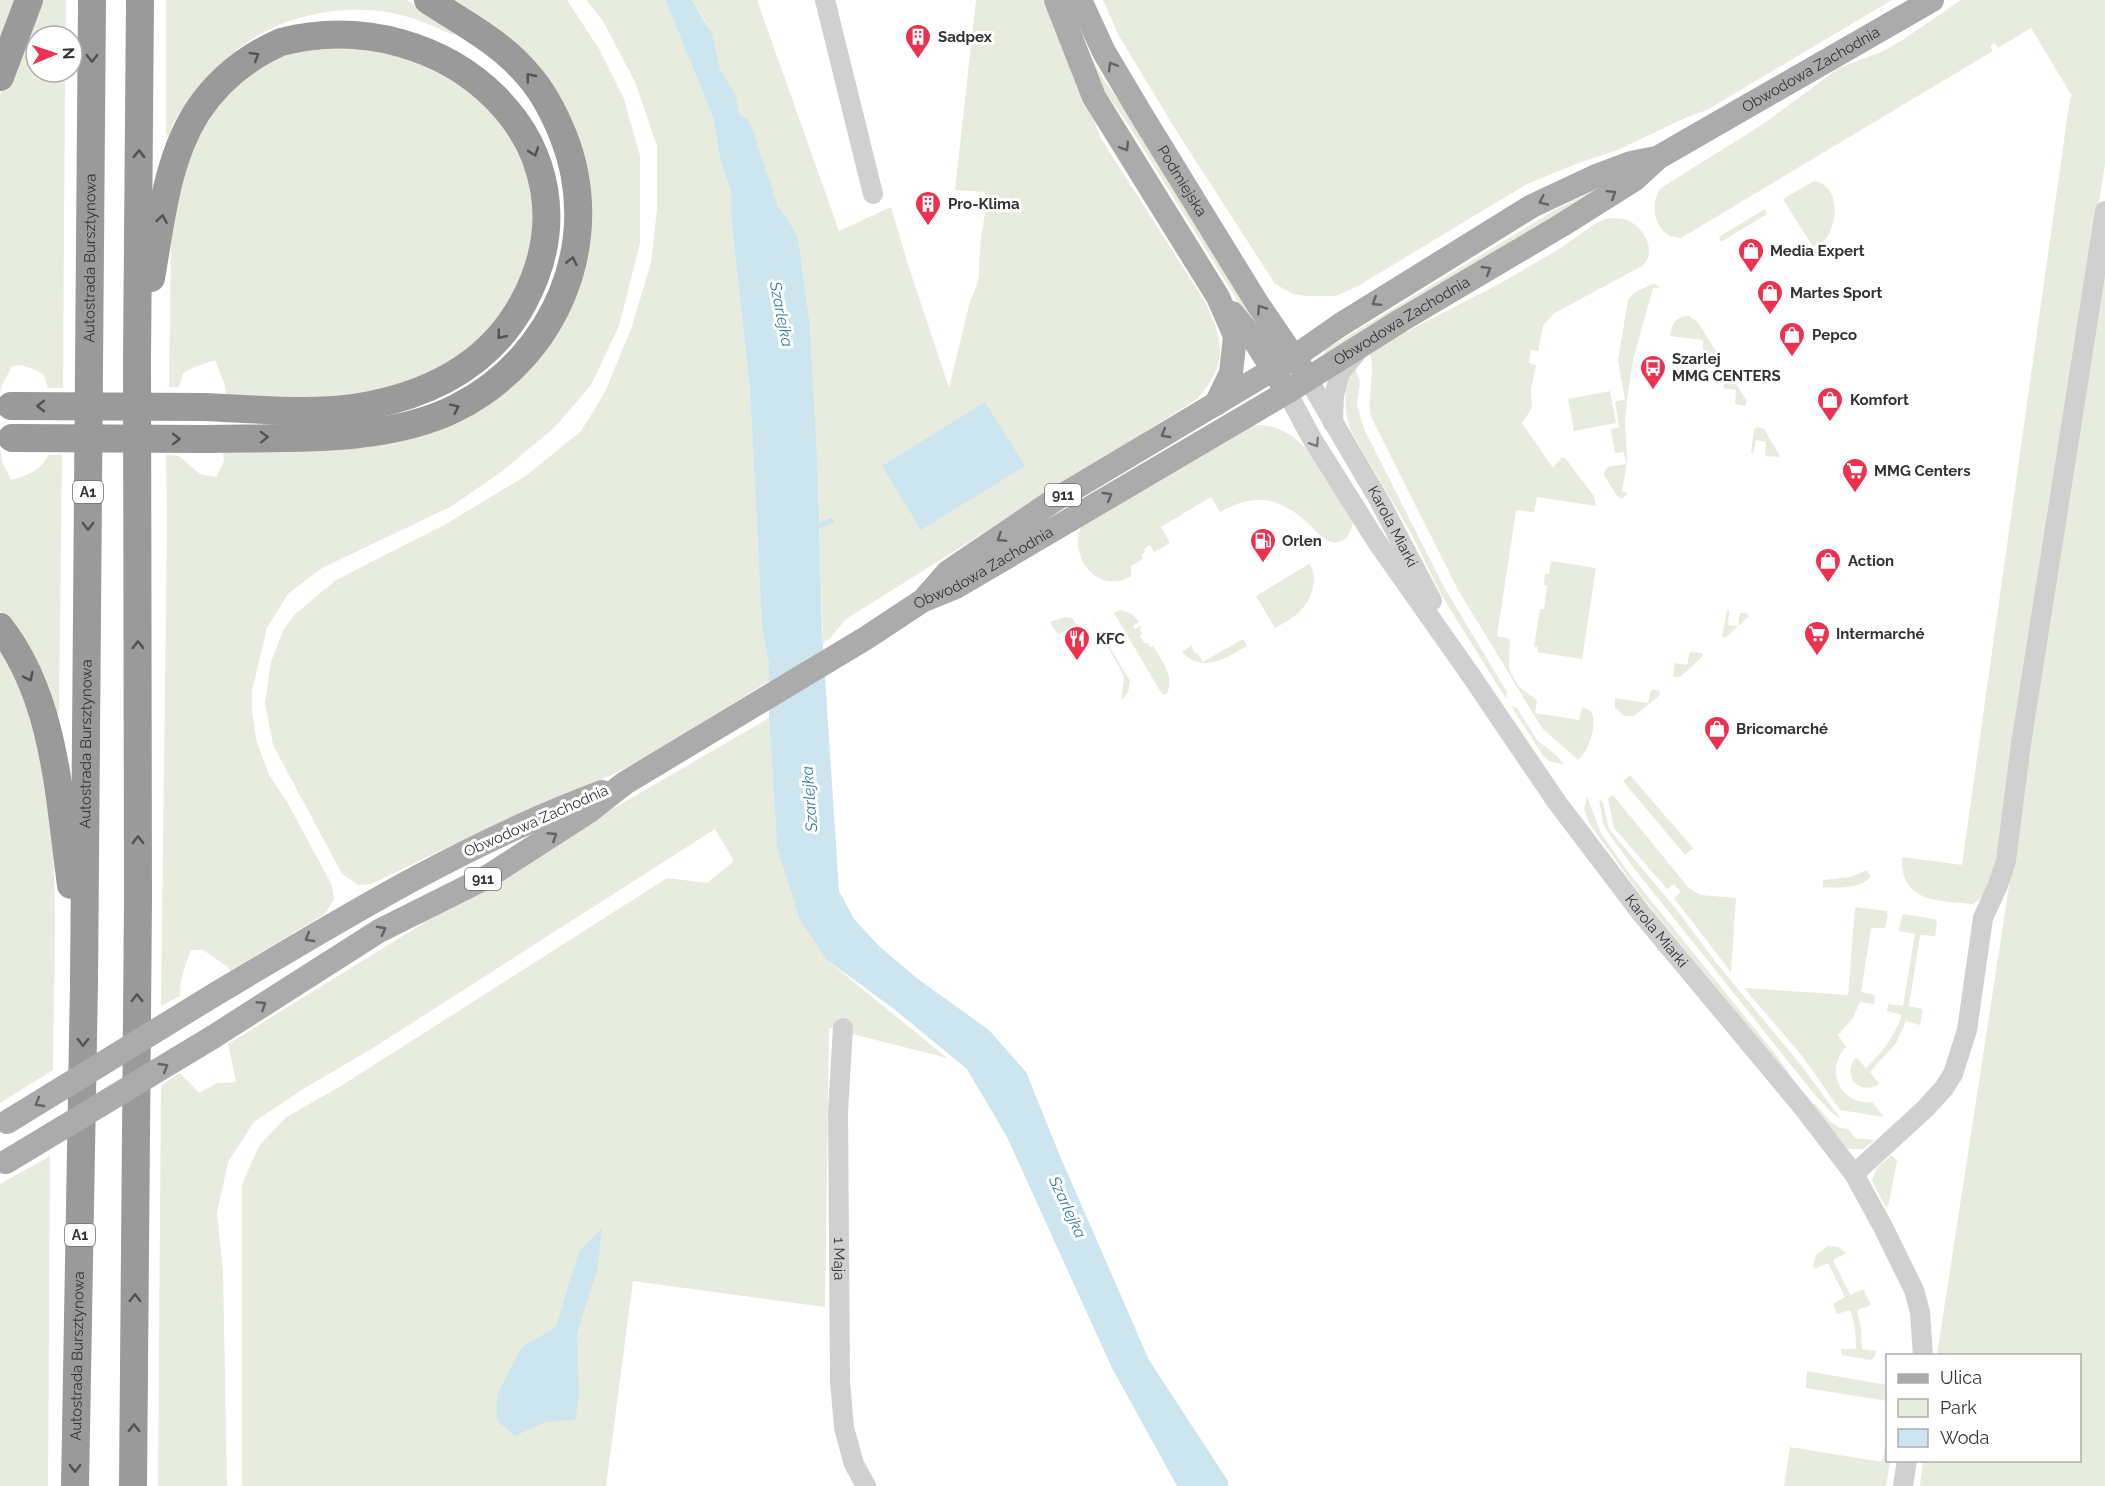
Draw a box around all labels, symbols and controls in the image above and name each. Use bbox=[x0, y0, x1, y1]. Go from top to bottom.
building icon: Sadpex bbox=[903, 22, 933, 60]
street label: Obwodowa Zachodnia bbox=[1739, 23, 1883, 116]
north arrow bbox=[24, 24, 84, 84]
place label: Sadpex bbox=[938, 28, 992, 46]
text: N bbox=[59, 47, 78, 60]
one-way arrow bbox=[249, 51, 259, 63]
one-way arrow bbox=[85, 54, 98, 63]
one-way arrow bbox=[1108, 62, 1120, 72]
one-way arrow bbox=[526, 73, 537, 84]
one-way arrow bbox=[1118, 141, 1130, 151]
street label: Podmiejska bbox=[1153, 142, 1211, 220]
one-way arrow bbox=[527, 147, 540, 157]
one-way arrow bbox=[133, 149, 145, 158]
street label: Autostrada Bursztynowa bbox=[80, 173, 100, 343]
building icon: Pro-Klima bbox=[913, 189, 943, 227]
one-way arrow bbox=[1605, 190, 1616, 201]
one-way arrow bbox=[1538, 194, 1549, 206]
place label: Pro-Klima bbox=[948, 195, 1020, 213]
one-way arrow bbox=[155, 214, 168, 224]
shop icon: Media Expert bbox=[1736, 236, 1766, 274]
place label: Media Expert bbox=[1770, 242, 1865, 260]
one-way arrow bbox=[565, 256, 578, 266]
one-way arrow bbox=[1481, 265, 1491, 277]
street label: Obwodowa Zachodnia bbox=[1330, 273, 1473, 369]
shop icon: Martes Sport bbox=[1755, 278, 1785, 316]
water label: Szarlejka bbox=[766, 279, 797, 349]
place label: Martes Sport bbox=[1790, 284, 1883, 302]
one-way arrow bbox=[1372, 295, 1382, 307]
one-way arrow bbox=[1257, 304, 1268, 315]
shop icon: Pepco bbox=[1777, 320, 1807, 358]
place label: Pepco bbox=[1812, 326, 1857, 344]
one-way arrow bbox=[498, 328, 509, 339]
place label: Szarlej MMG CENTERS bbox=[1672, 350, 1781, 385]
bus stop icon: Szarlej MMG CENTERS bbox=[1638, 353, 1668, 391]
shop icon: Komfort bbox=[1815, 385, 1845, 423]
place label: Komfort bbox=[1850, 391, 1909, 409]
one-way arrow bbox=[36, 400, 45, 412]
one-way arrow bbox=[449, 403, 460, 415]
one-way arrow bbox=[1161, 426, 1171, 438]
one-way arrow bbox=[260, 431, 269, 444]
one-way arrow bbox=[171, 433, 180, 445]
one-way arrow bbox=[1308, 437, 1320, 447]
supermarket icon: MMG Centers bbox=[1840, 456, 1870, 494]
place label: MMG Centers bbox=[1874, 462, 1971, 480]
road number: A1 bbox=[73, 481, 103, 503]
street label: Karola Miarki bbox=[1364, 483, 1421, 570]
road number: 911 bbox=[1045, 484, 1081, 506]
one-way arrow bbox=[1102, 492, 1112, 504]
one-way arrow bbox=[82, 522, 94, 531]
street label: Obwodowa Zachodnia bbox=[910, 523, 1056, 613]
fuel station icon: Orlen bbox=[1248, 526, 1278, 564]
one-way arrow bbox=[996, 530, 1007, 541]
place label: Orlen bbox=[1282, 532, 1322, 550]
shop icon: Action bbox=[1813, 546, 1843, 584]
place label: Action bbox=[1848, 552, 1894, 570]
supermarket icon: Intermarché bbox=[1802, 619, 1832, 657]
restaurant icon: KFC bbox=[1062, 624, 1092, 662]
place label: Intermarché bbox=[1836, 625, 1925, 643]
place label: KFC bbox=[1096, 630, 1125, 648]
one-way arrow bbox=[131, 641, 144, 650]
street label: Autostrada Bursztynowa bbox=[76, 659, 96, 829]
one-way arrow bbox=[22, 671, 34, 682]
shop icon: Bricomarché bbox=[1702, 714, 1732, 752]
place label: Bricomarché bbox=[1736, 720, 1828, 738]
water label: Szarlejka bbox=[798, 765, 821, 834]
street label: Obwodowa Zachodnia bbox=[461, 781, 611, 861]
one-way arrow bbox=[546, 832, 557, 843]
one-way arrow bbox=[132, 836, 144, 845]
road number: 911 bbox=[465, 868, 501, 890]
street label: Karola Miarki bbox=[1621, 891, 1691, 971]
one-way arrow bbox=[376, 926, 386, 937]
one-way arrow bbox=[305, 930, 315, 942]
one-way arrow bbox=[131, 994, 143, 1003]
one-way arrow bbox=[255, 1001, 266, 1012]
one-way arrow bbox=[77, 1037, 90, 1046]
one-way arrow bbox=[158, 1062, 168, 1074]
one-way arrow bbox=[35, 1095, 45, 1107]
water label: Szarlejka bbox=[1045, 1172, 1090, 1242]
road number: A1 bbox=[65, 1224, 95, 1246]
street label: 1 Maja bbox=[830, 1237, 848, 1280]
street label: Autostrada Bursztynowa bbox=[67, 1271, 88, 1441]
one-way arrow bbox=[128, 1294, 141, 1303]
legend bbox=[1886, 1354, 2081, 1462]
text: Ulica bbox=[1940, 1367, 1982, 1388]
text: Park bbox=[1940, 1397, 1977, 1418]
one-way arrow bbox=[128, 1423, 140, 1432]
text: Woda bbox=[1940, 1427, 1989, 1448]
one-way arrow bbox=[69, 1463, 82, 1472]

